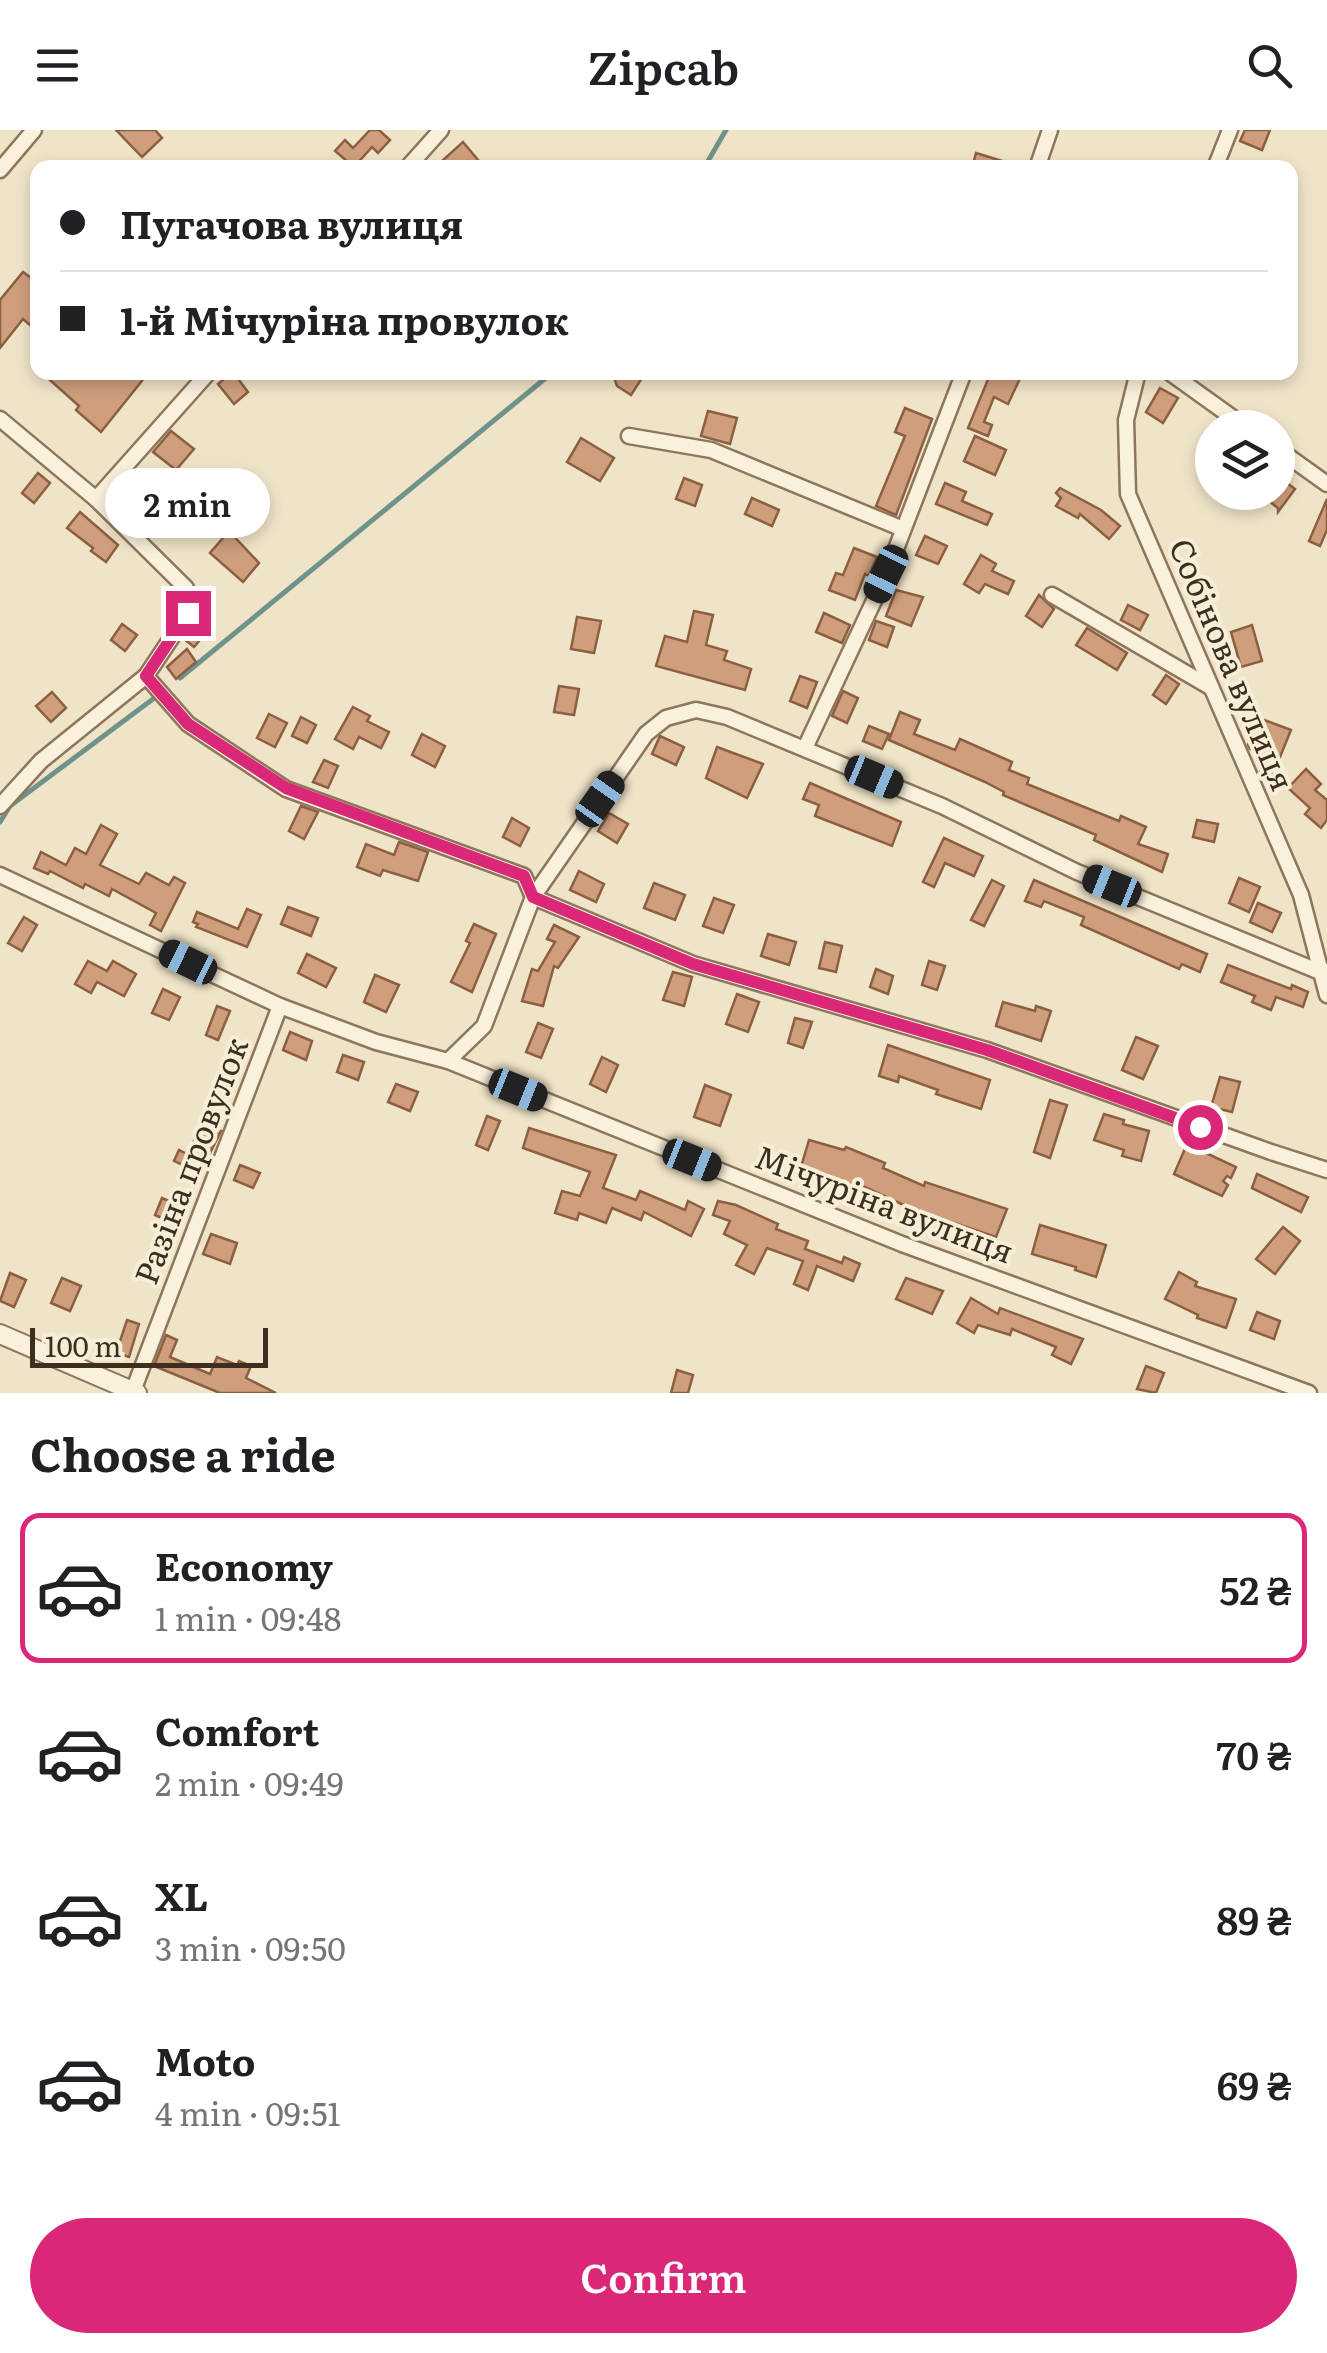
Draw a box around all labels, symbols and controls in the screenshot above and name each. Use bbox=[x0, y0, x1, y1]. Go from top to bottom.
text: Zipcab bbox=[588, 32, 739, 99]
icon: menu bbox=[30, 38, 85, 93]
icon: search bbox=[1242, 38, 1297, 93]
text: Пугачова вулиця bbox=[120, 194, 463, 251]
text: 1-й Мічуріна провулок bbox=[120, 290, 569, 347]
map controls bbox=[1195, 410, 1295, 510]
button: layers bbox=[1195, 410, 1295, 510]
callout: 2 min bbox=[106, 468, 270, 538]
text: 2 min bbox=[144, 479, 231, 527]
street label: Собінова вулиця bbox=[1159, 530, 1309, 797]
car bbox=[859, 540, 913, 608]
route end bbox=[166, 591, 211, 636]
car bbox=[841, 751, 907, 803]
car bbox=[571, 766, 629, 832]
car bbox=[1079, 861, 1145, 911]
car bbox=[154, 935, 222, 989]
street label: Разіна провулок bbox=[120, 1030, 258, 1290]
car bbox=[485, 1065, 551, 1115]
route start bbox=[1178, 1105, 1223, 1150]
street label: Мічуріна вулиця bbox=[749, 1131, 1021, 1274]
car bbox=[659, 1135, 725, 1185]
scale bar bbox=[30, 1323, 268, 1368]
text: 100 m bbox=[45, 1324, 122, 1366]
text: Choose a ride bbox=[30, 1419, 336, 1486]
text: Economy bbox=[155, 1536, 333, 1593]
icon: car bbox=[35, 1543, 125, 1633]
text: 52 ₴ bbox=[1219, 1560, 1292, 1617]
text: 1 min · 09:48 bbox=[155, 1593, 341, 1641]
text: Comfort bbox=[155, 1701, 319, 1758]
icon: car bbox=[35, 1708, 125, 1798]
text: 70 ₴ bbox=[1216, 1725, 1292, 1782]
text: 2 min · 09:49 bbox=[155, 1758, 344, 1806]
text: XL bbox=[155, 1866, 208, 1923]
icon: car bbox=[35, 1873, 125, 1963]
text: 89 ₴ bbox=[1216, 1890, 1292, 1947]
text: 3 min · 09:50 bbox=[155, 1923, 346, 1971]
text: Moto bbox=[155, 2031, 255, 2088]
icon: car bbox=[35, 2038, 125, 2128]
text: 69 ₴ bbox=[1217, 2055, 1292, 2112]
text: 4 min · 09:51 bbox=[155, 2088, 341, 2136]
button: Confirm bbox=[30, 2218, 1297, 2333]

